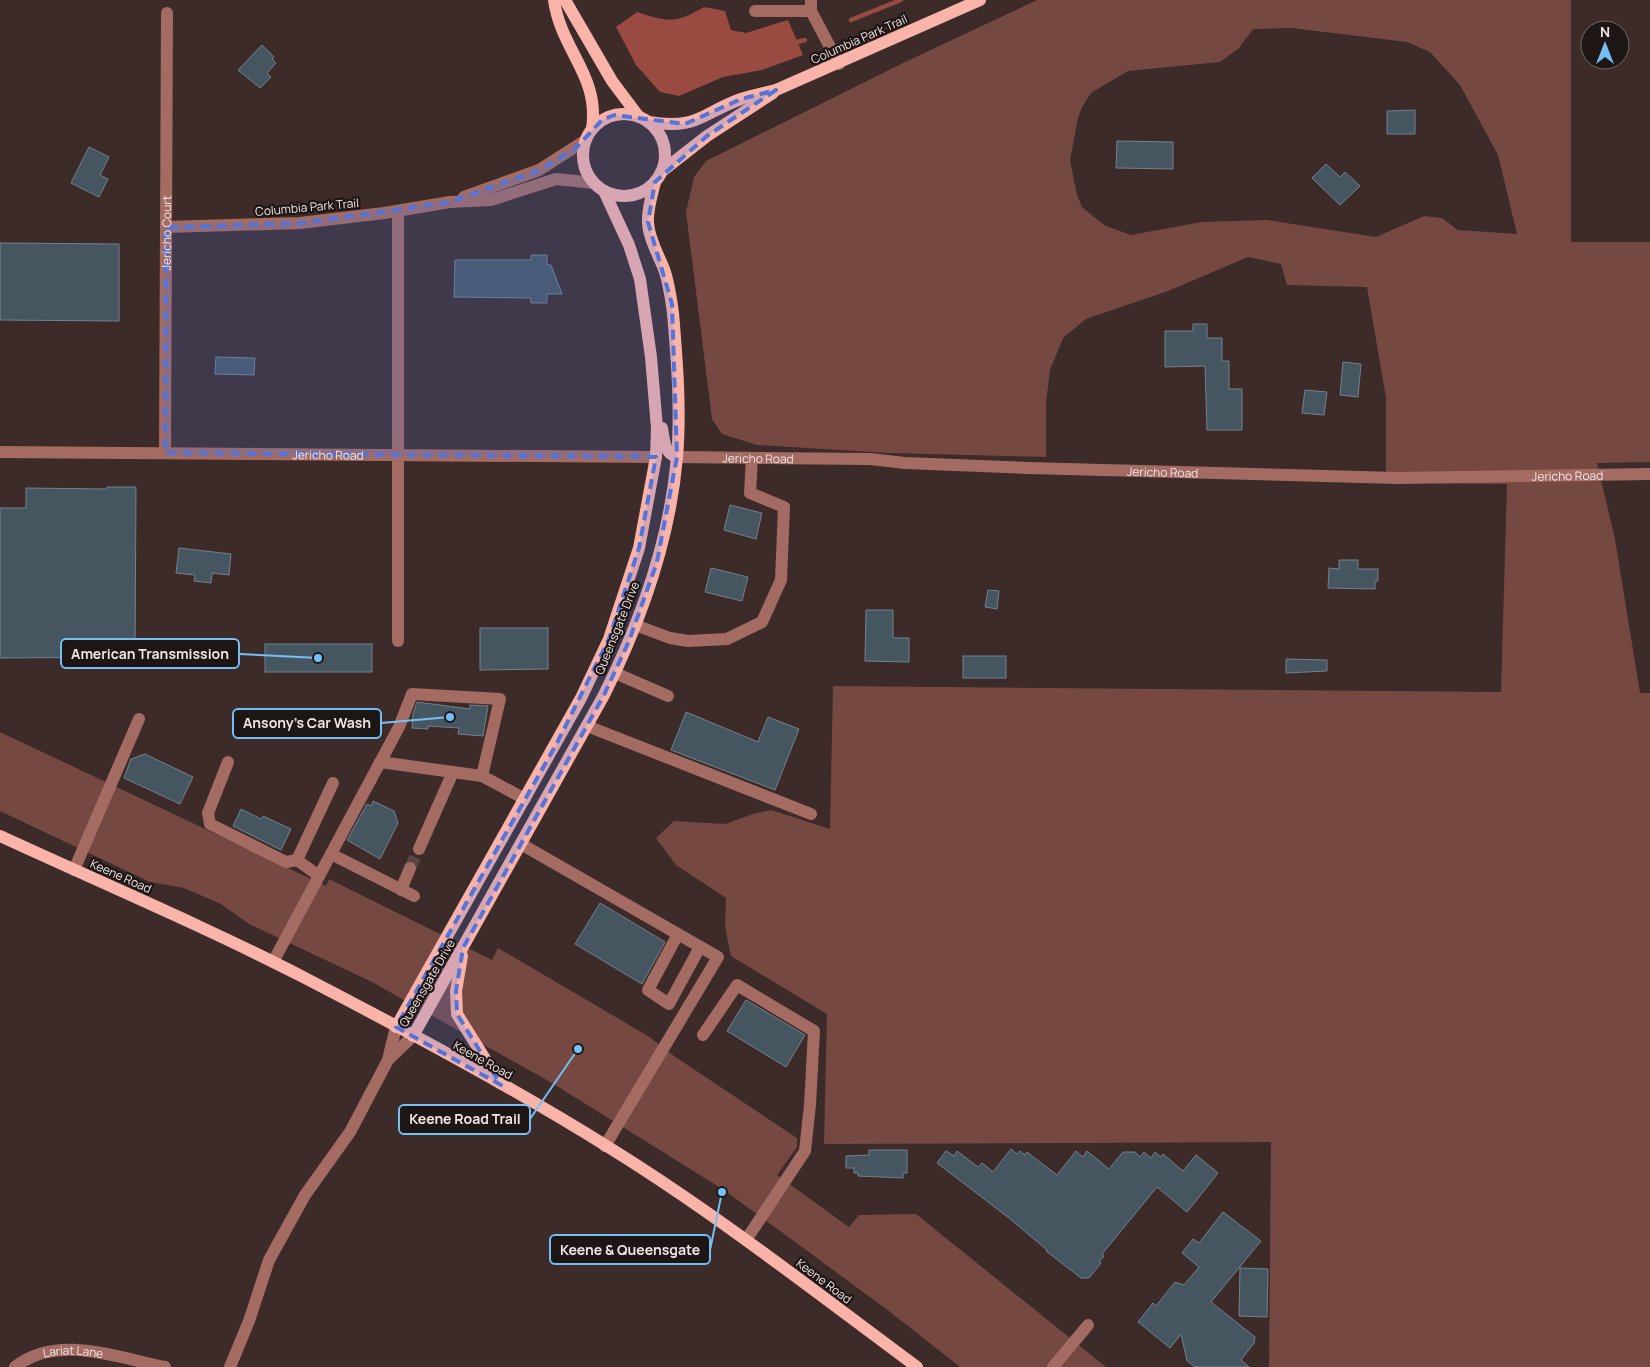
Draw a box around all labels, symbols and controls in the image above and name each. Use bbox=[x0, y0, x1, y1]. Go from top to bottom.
street label: Columbia Park Trail bbox=[808, 10, 910, 68]
north arrow bbox=[1580, 20, 1630, 70]
text: N bbox=[1600, 22, 1610, 41]
street label: Columbia Park Trail bbox=[254, 194, 360, 220]
street label: Jericho Court bbox=[157, 195, 175, 271]
street label: Jericho Road bbox=[292, 446, 364, 463]
street label: Jericho Road bbox=[722, 449, 794, 467]
street label: Jericho Road bbox=[1127, 462, 1199, 481]
street label: Jericho Road bbox=[1532, 466, 1603, 484]
street label: Queensgate Drive bbox=[591, 579, 643, 677]
callout: American Transmission bbox=[61, 639, 239, 668]
text: American Transmission bbox=[71, 644, 229, 663]
callout: Ansony's Car Wash bbox=[233, 709, 381, 738]
text: Ansony's Car Wash bbox=[243, 713, 371, 732]
street label: Keene Road bbox=[88, 855, 154, 897]
street label: Queensgate Drive bbox=[395, 936, 459, 1030]
street label: Keene Road bbox=[450, 1037, 516, 1083]
callout: Keene Road Trail bbox=[399, 1105, 530, 1134]
text: Keene Road Trail bbox=[409, 1109, 521, 1128]
callout: Keene & Queensgate bbox=[550, 1235, 710, 1264]
text: Keene & Queensgate bbox=[560, 1240, 700, 1259]
street label: Keene Road bbox=[793, 1255, 855, 1307]
street label: Lariat Lane bbox=[41, 1341, 105, 1362]

